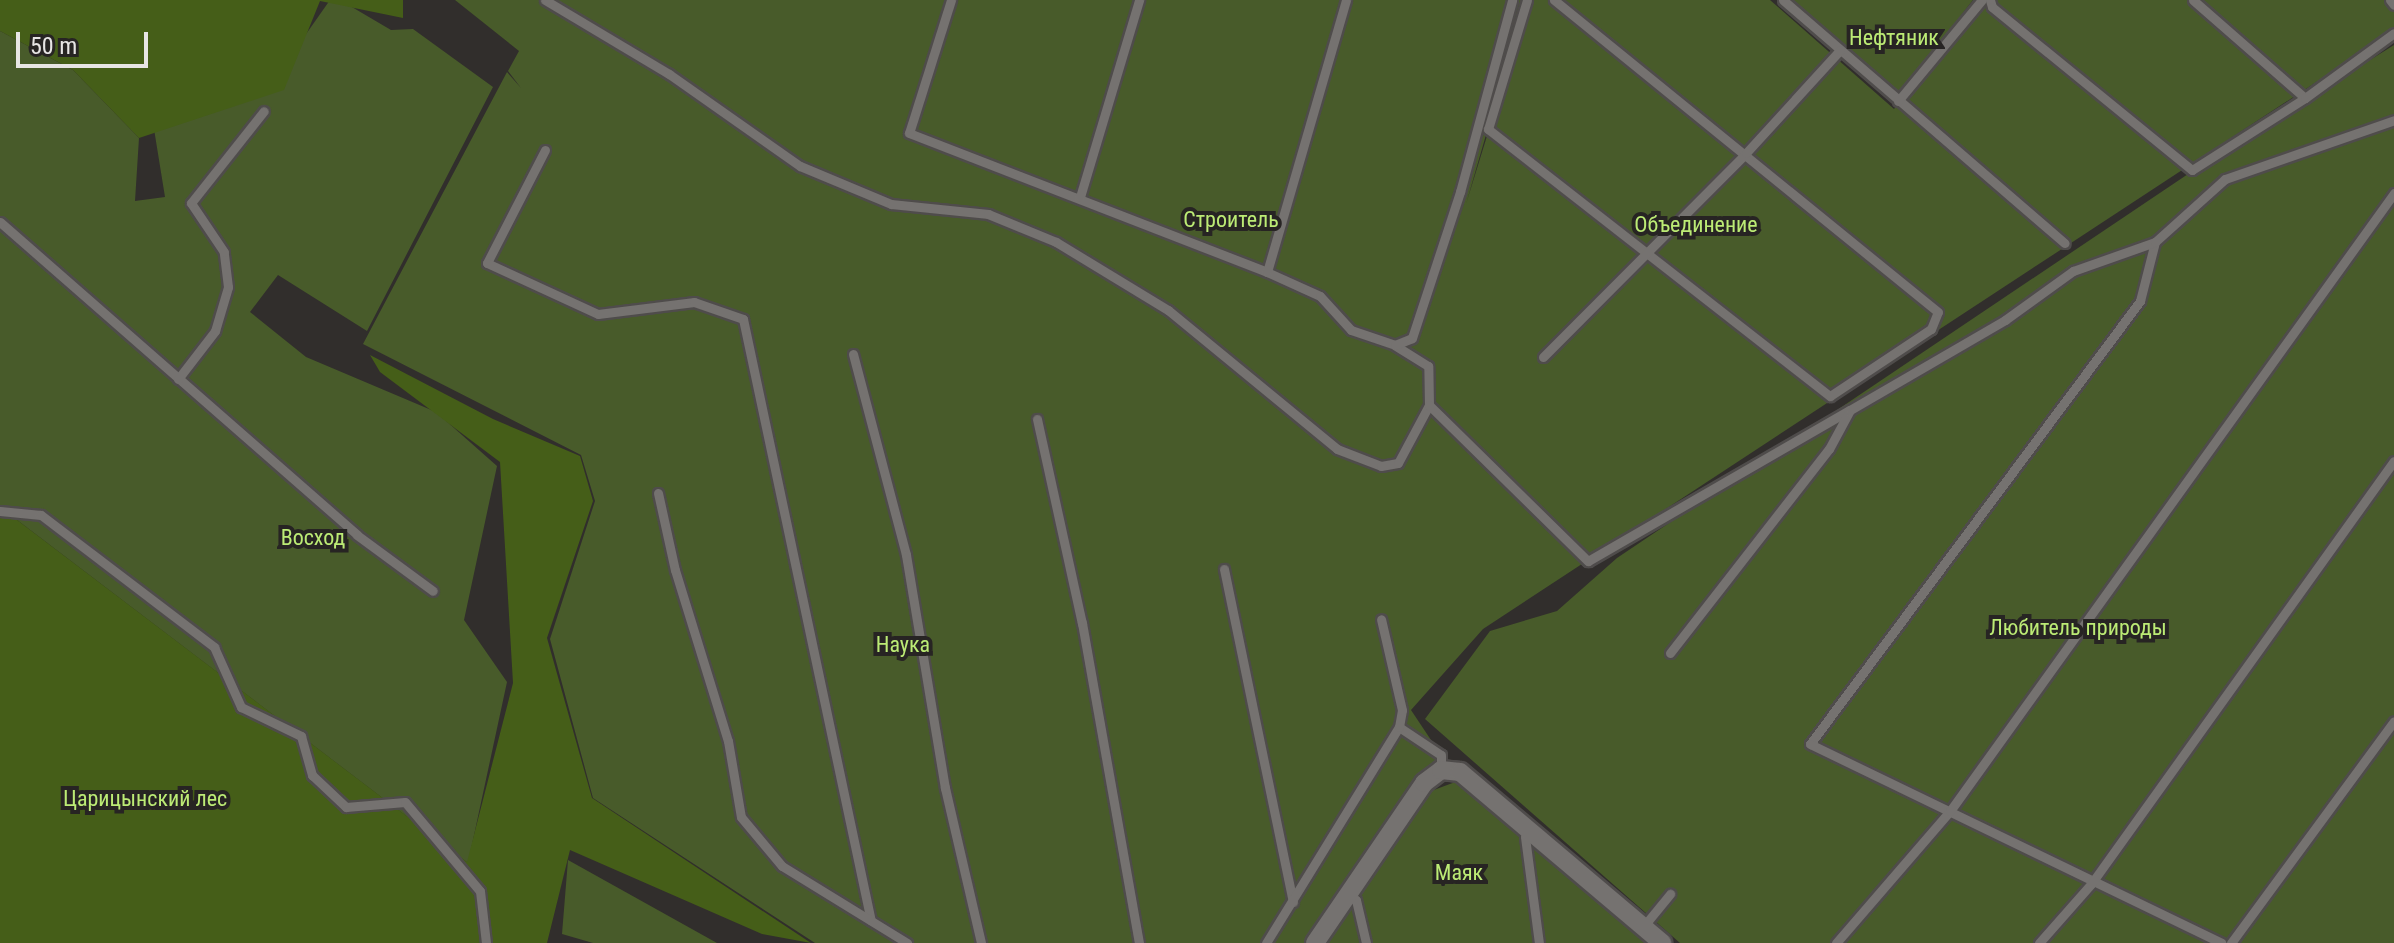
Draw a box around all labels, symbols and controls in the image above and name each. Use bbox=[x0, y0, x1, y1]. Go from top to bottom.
scale bar bbox=[20, 16, 152, 66]
park label: Нефтяник bbox=[1849, 25, 1939, 51]
text: 50 m bbox=[30, 32, 77, 60]
park label: Строитель bbox=[1183, 207, 1279, 233]
park label: Объединение bbox=[1634, 212, 1758, 238]
park label: Восход bbox=[281, 525, 345, 551]
park label: Любитель природы bbox=[1989, 615, 2167, 641]
park label: Наука bbox=[876, 632, 930, 658]
park label: Царицынский лес bbox=[63, 786, 227, 812]
park label: Маяк bbox=[1435, 860, 1483, 886]

